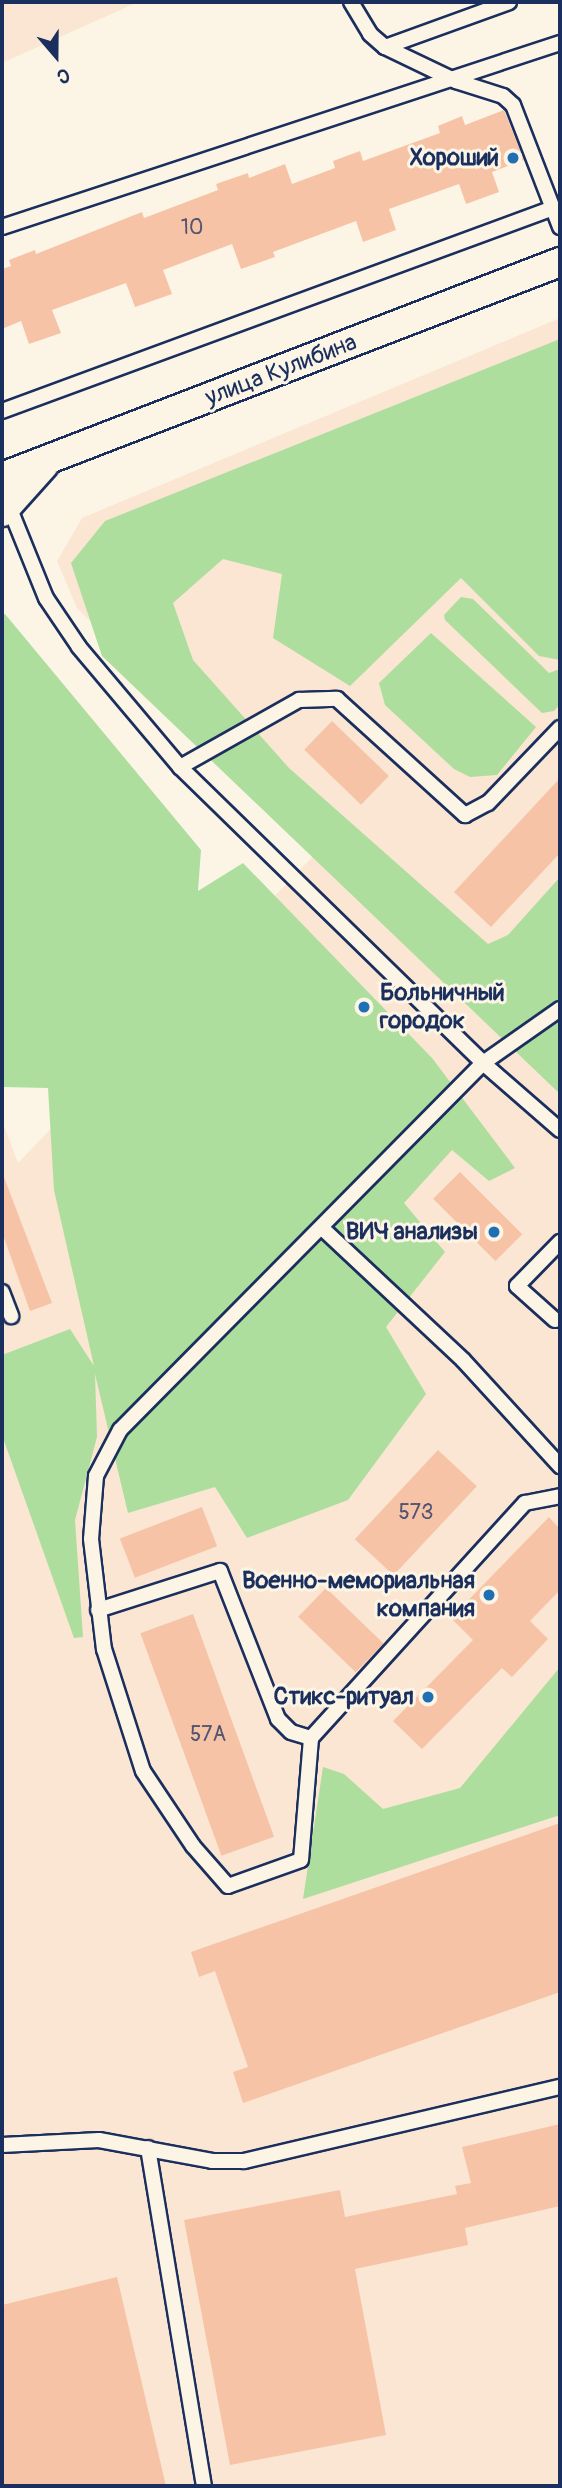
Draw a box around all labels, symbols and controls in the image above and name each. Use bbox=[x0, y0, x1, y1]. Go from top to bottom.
north arrow bbox=[21, 21, 91, 91]
text: С bbox=[54, 62, 73, 89]
place label: Хороший bbox=[410, 144, 499, 172]
marker: Хороший bbox=[505, 150, 521, 166]
house number: 10 bbox=[181, 215, 203, 241]
street label: улица Кулибина bbox=[201, 328, 361, 412]
place label: Больничный городок bbox=[380, 979, 505, 1035]
marker: Больничный городок bbox=[354, 997, 374, 1017]
place label: ВИЧ анализы bbox=[346, 1218, 478, 1246]
marker: ВИЧ анализы bbox=[484, 1222, 504, 1242]
house number: 57З bbox=[398, 1500, 434, 1526]
place label: Военно-мемориальная компания bbox=[242, 1567, 475, 1623]
marker: Военно-мемориальная компания bbox=[481, 1587, 497, 1603]
place label: Стикс-ритуал bbox=[274, 1683, 414, 1711]
marker: Стикс-ритуал bbox=[420, 1689, 436, 1705]
house number: 57А bbox=[190, 1722, 226, 1748]

